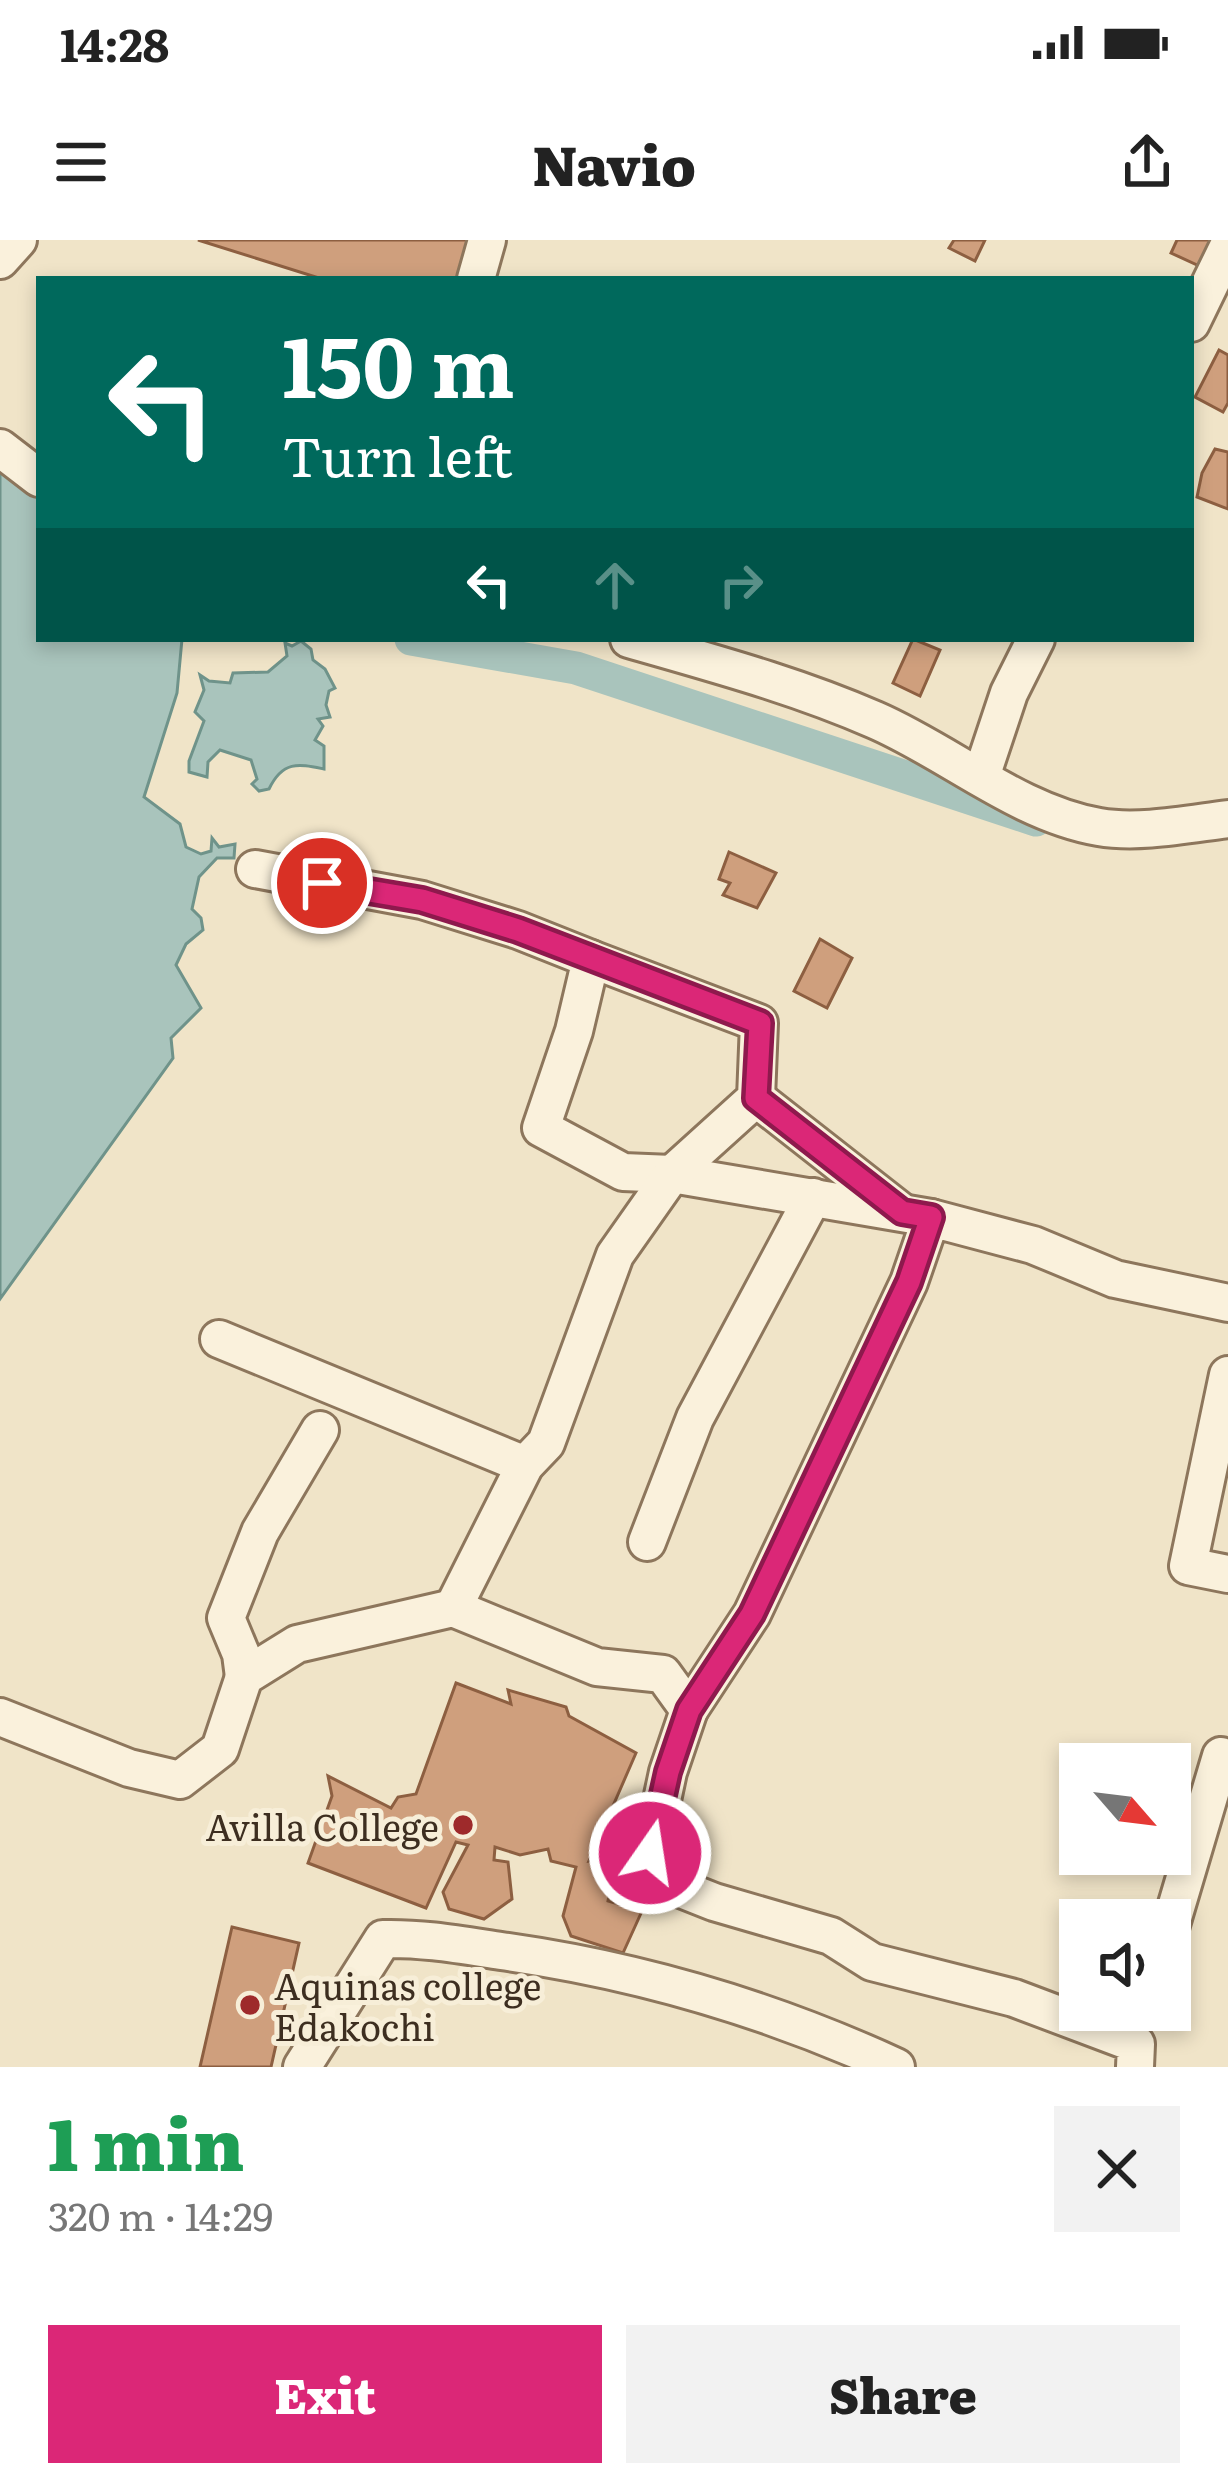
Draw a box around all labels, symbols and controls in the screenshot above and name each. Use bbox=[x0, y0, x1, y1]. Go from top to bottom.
text: 14:28 bbox=[60, 9, 169, 76]
text: Navio bbox=[532, 122, 696, 203]
icon: menu bbox=[48, 129, 114, 195]
icon: share bbox=[1114, 129, 1180, 195]
text: 150 m bbox=[282, 299, 515, 424]
icon: left bbox=[84, 324, 240, 480]
text: Turn left bbox=[282, 413, 513, 494]
icon: left bbox=[456, 552, 522, 618]
icon: ahead bbox=[582, 552, 648, 618]
icon: right bbox=[708, 552, 774, 618]
pin bbox=[271, 832, 373, 934]
icon: arrive bbox=[289, 850, 355, 916]
north arrow bbox=[1059, 1743, 1191, 1875]
map controls bbox=[1059, 1743, 1191, 2031]
position arrow bbox=[587, 1790, 713, 1916]
place label: Avilla College bbox=[206, 1799, 439, 1852]
marker: Avilla College bbox=[450, 1812, 476, 1838]
button: sound bbox=[1059, 1899, 1191, 2031]
place label: Aquinas college Edakochi bbox=[274, 1958, 542, 2052]
marker: Aquinas college Edakochi bbox=[237, 1992, 263, 2018]
text: 1 min bbox=[48, 2086, 244, 2193]
button: close bbox=[1054, 2106, 1180, 2232]
text: 320 m · 14:29 bbox=[48, 2185, 273, 2243]
button: Exit bbox=[48, 2325, 602, 2463]
button: Share bbox=[626, 2325, 1180, 2463]

